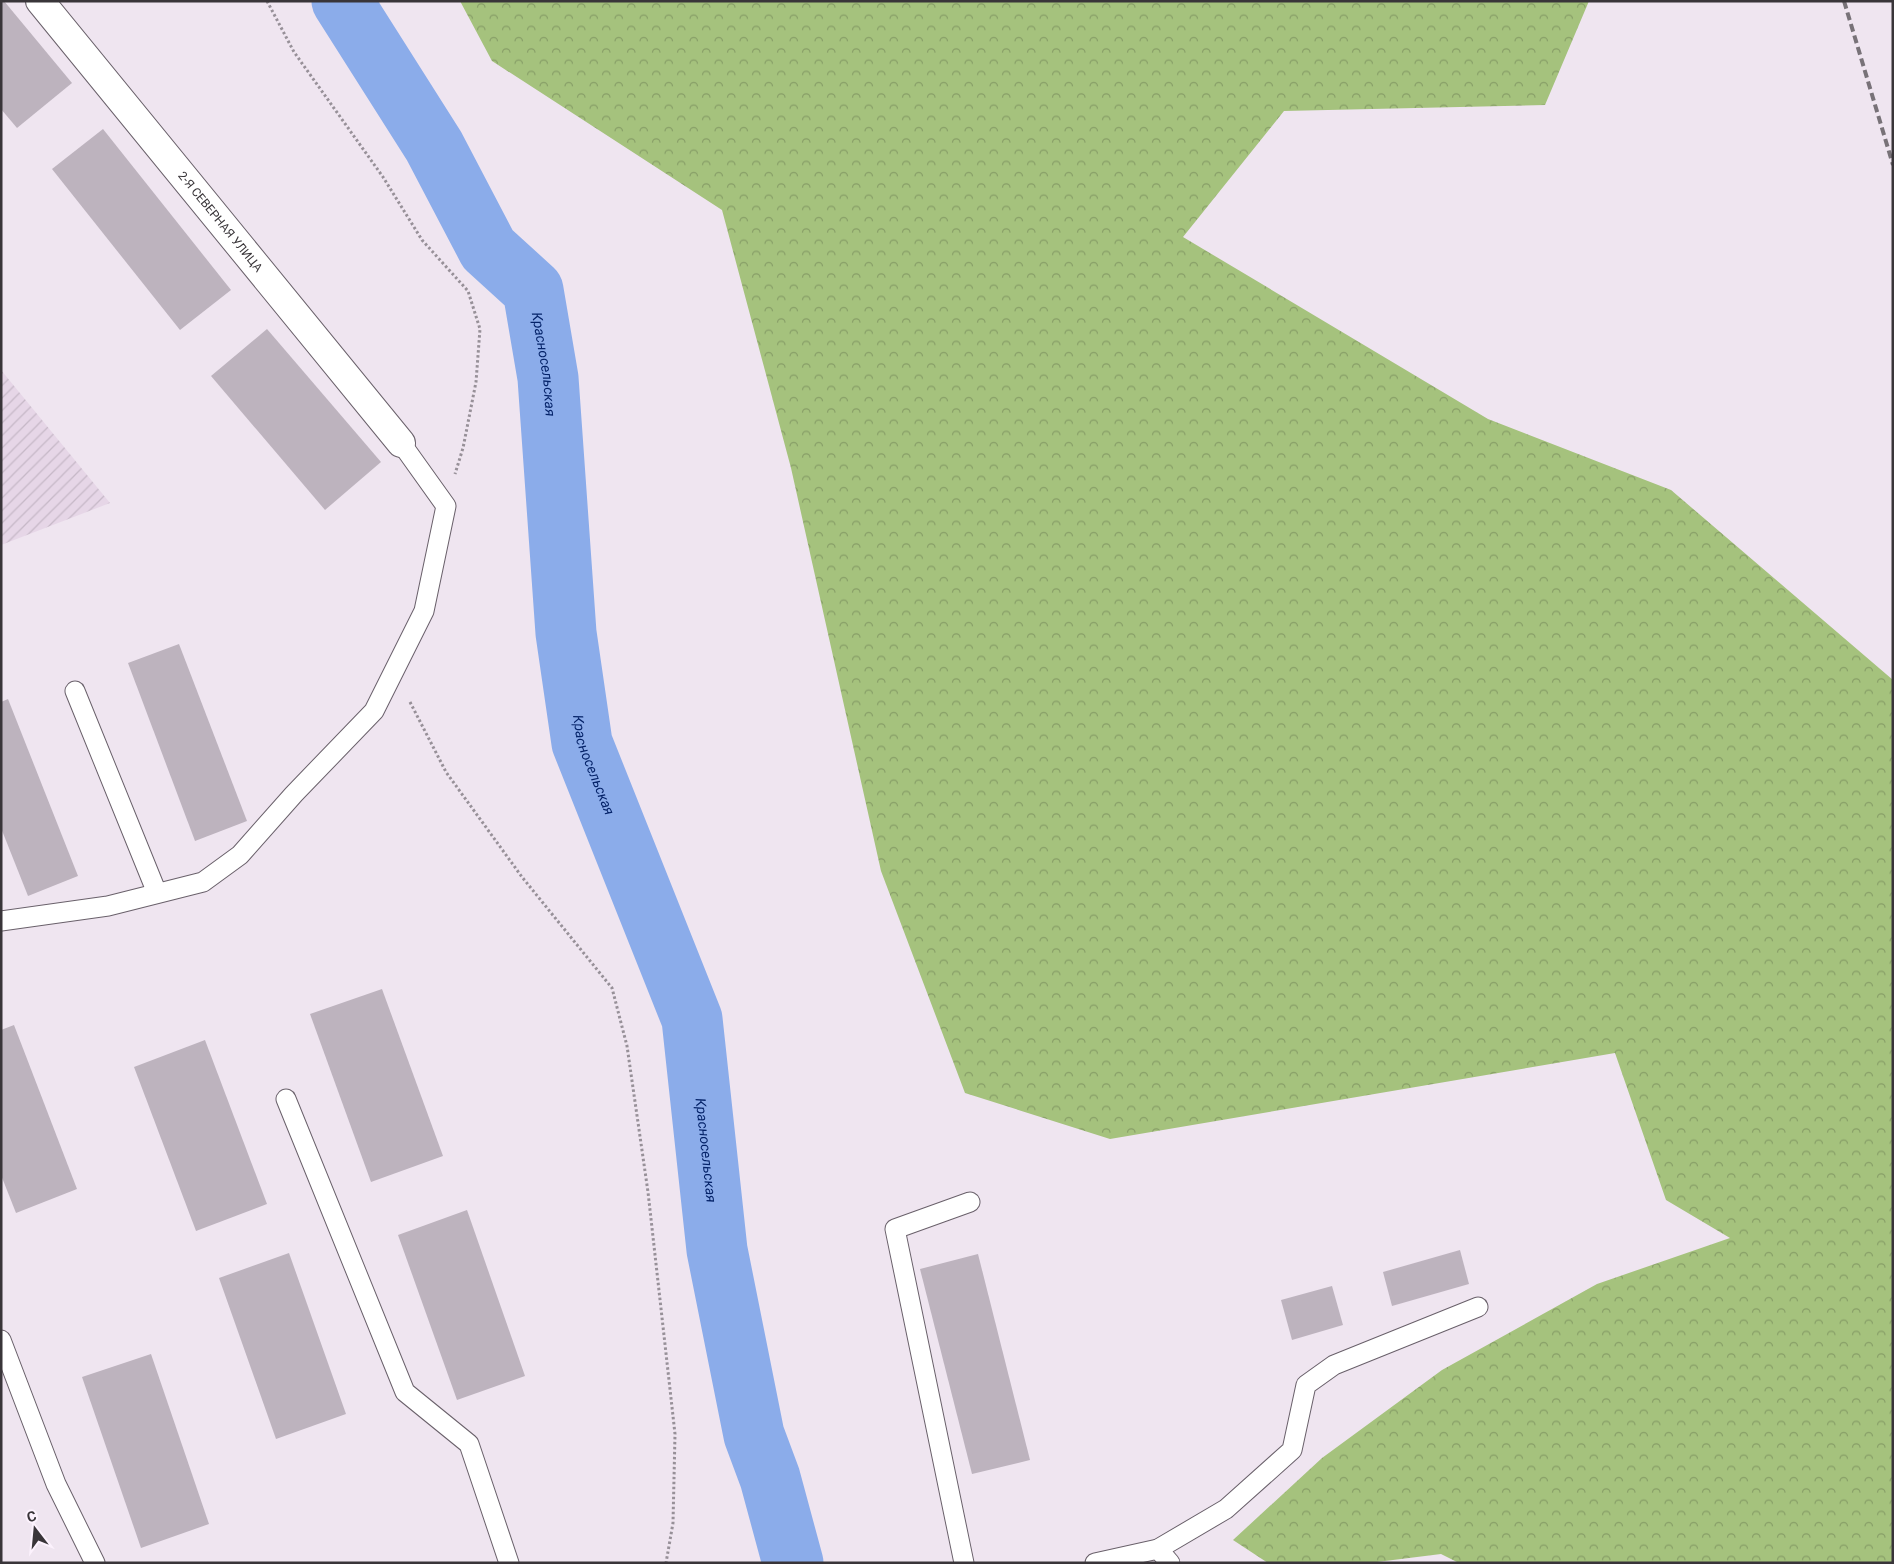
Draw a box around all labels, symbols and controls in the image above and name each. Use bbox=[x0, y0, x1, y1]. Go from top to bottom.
street label: 2-Я СЕВЕРНАЯ УЛИЦА bbox=[175, 169, 265, 275]
water label: Красносельская bbox=[529, 311, 559, 417]
water label: Красносельская bbox=[570, 714, 618, 817]
water label: Красносельская bbox=[693, 1097, 720, 1203]
north arrow bbox=[10, 1504, 60, 1554]
text: С bbox=[25, 1508, 38, 1525]

